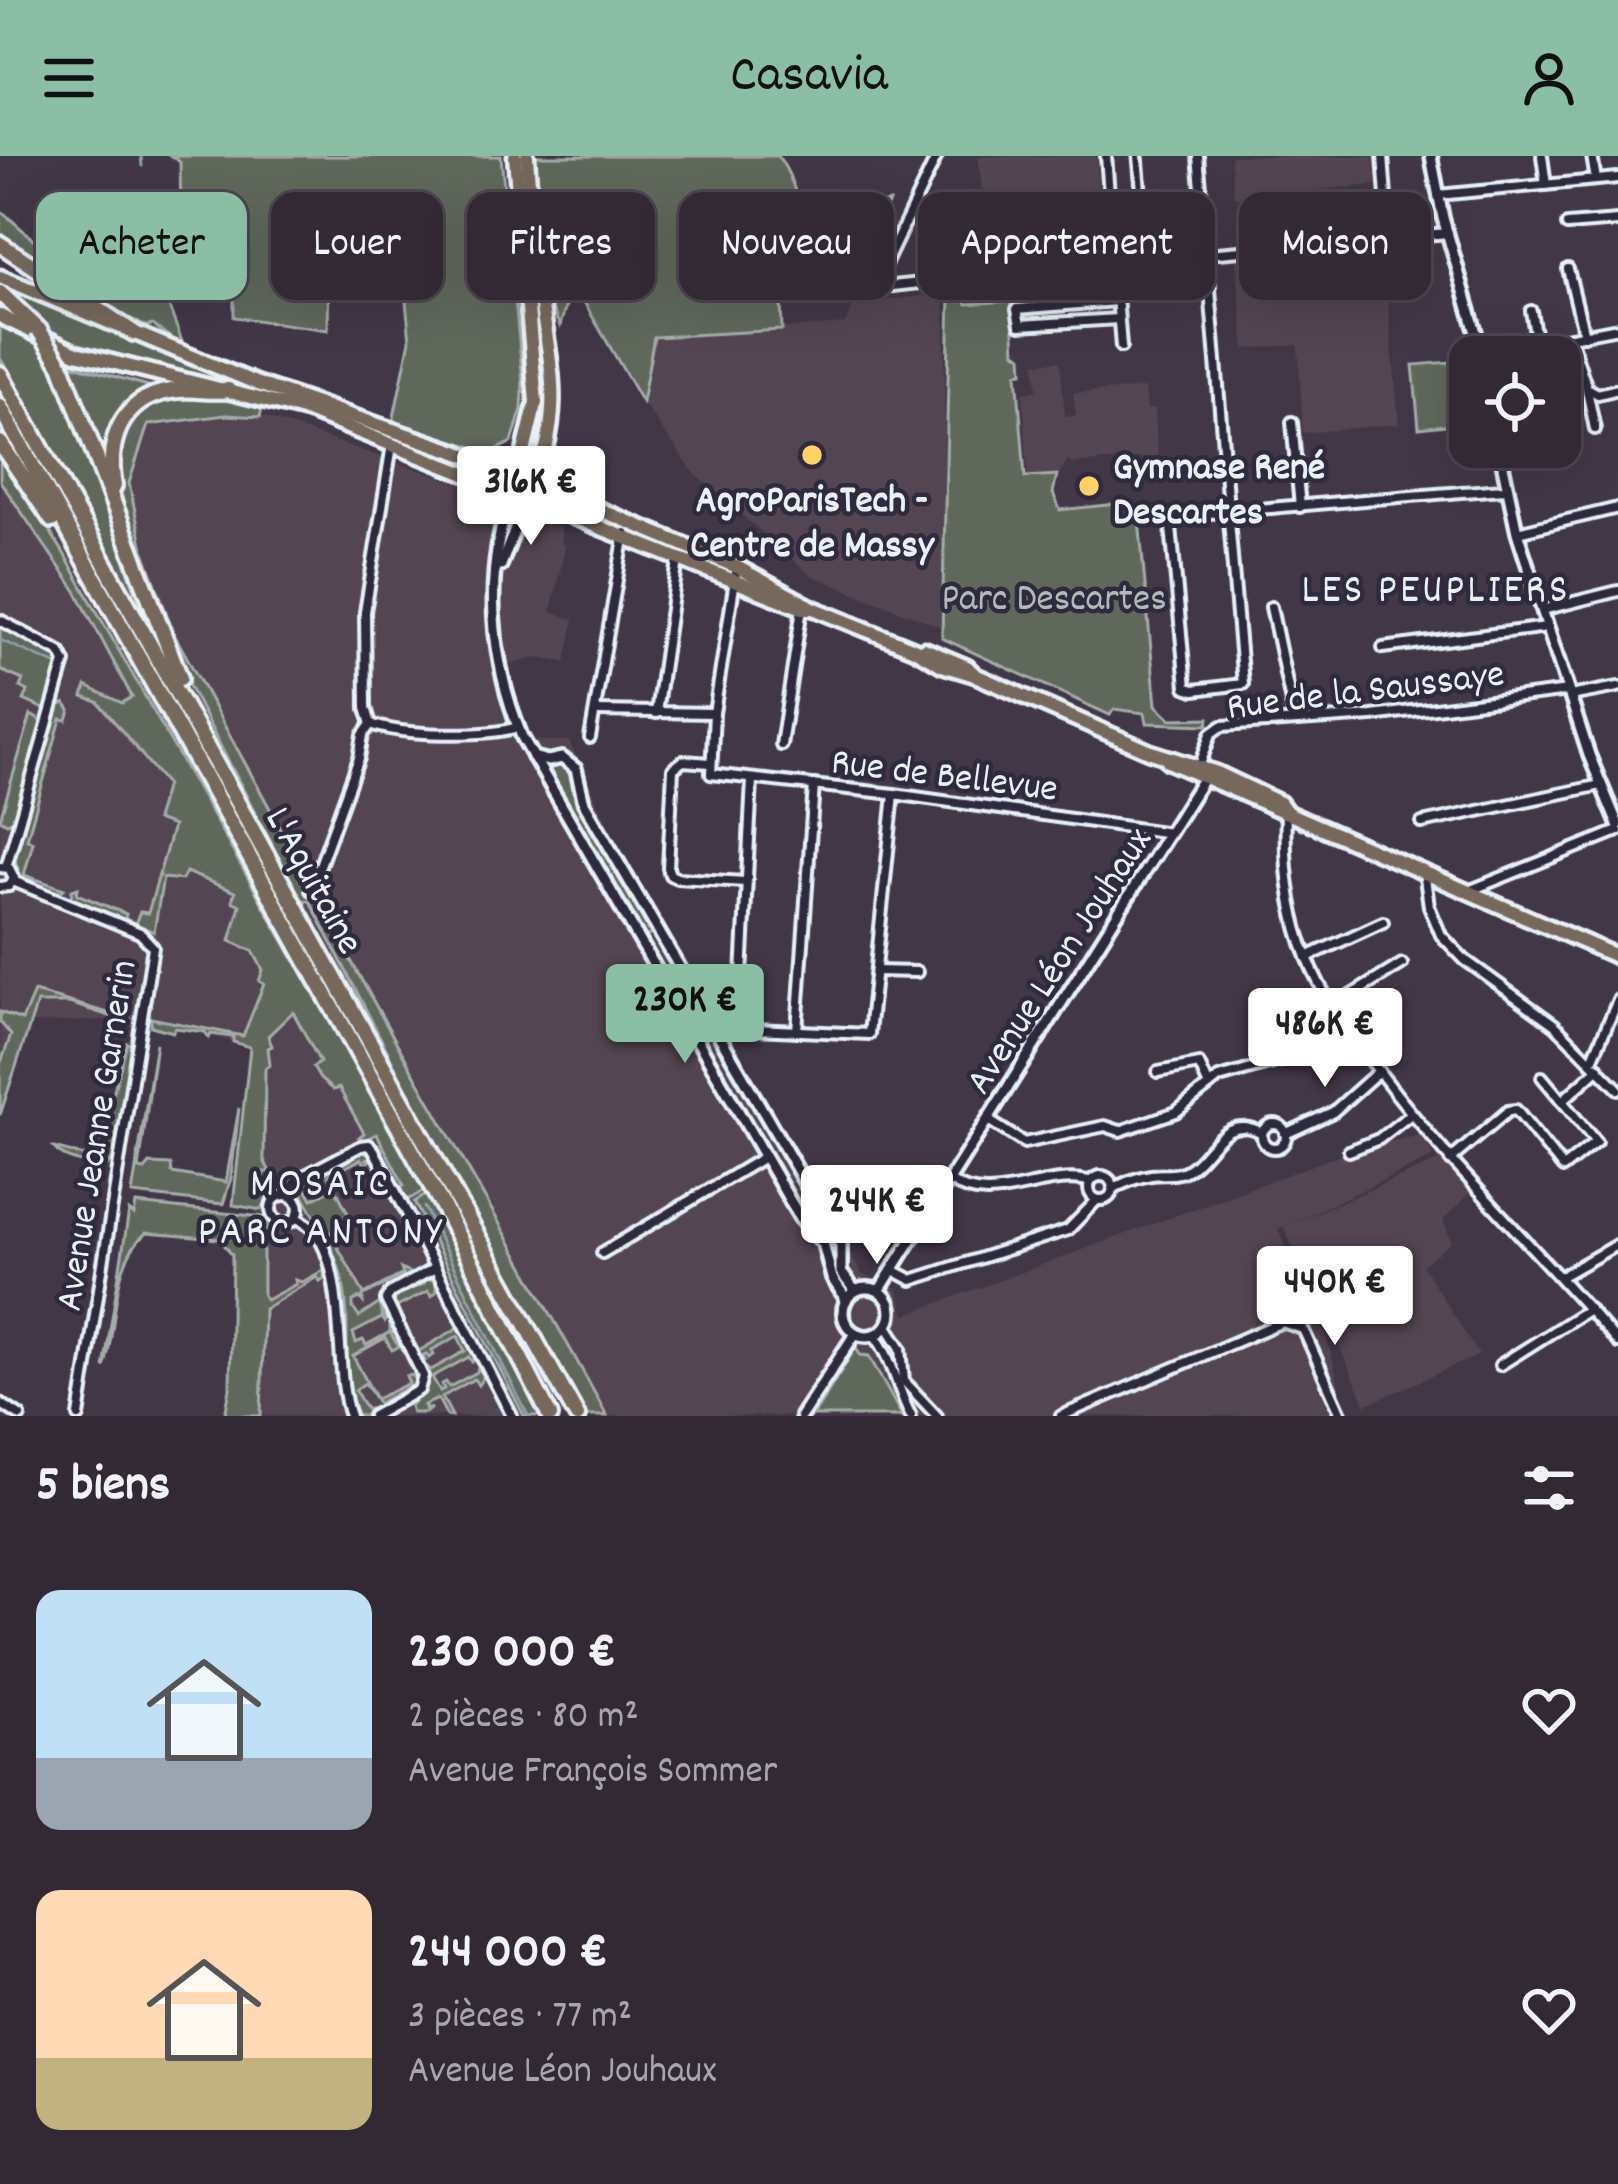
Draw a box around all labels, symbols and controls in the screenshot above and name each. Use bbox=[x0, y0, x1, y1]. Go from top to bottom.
text: Casavia bbox=[730, 40, 888, 117]
icon: menu bbox=[36, 45, 102, 111]
icon: person bbox=[1516, 45, 1582, 111]
chip: Acheter bbox=[36, 192, 247, 300]
chip: Louer bbox=[271, 192, 443, 300]
chip: Filtres bbox=[467, 192, 655, 300]
chip: Nouveau bbox=[679, 192, 894, 300]
chip: Appartement bbox=[918, 192, 1215, 300]
chip: Maison bbox=[1239, 192, 1431, 300]
map controls bbox=[1449, 336, 1581, 468]
button: locate bbox=[1449, 336, 1581, 468]
marker: AgroParisTech - Centre de Massy bbox=[799, 442, 825, 468]
place label: Gymnase René Descartes bbox=[1113, 443, 1325, 543]
pin: 316K € bbox=[433, 446, 629, 548]
text: 316K € bbox=[484, 457, 578, 512]
marker: Gymnase René Descartes bbox=[1076, 473, 1102, 499]
place label: AgroParisTech - Centre de Massy bbox=[690, 476, 935, 576]
district label: LES PEUPLIERS bbox=[1301, 563, 1571, 623]
park label: Parc Descartes bbox=[941, 574, 1167, 629]
street label: Rue de la Saussaye bbox=[1224, 649, 1508, 738]
street label: Rue de Bellevue bbox=[828, 737, 1061, 820]
street label: L'Aquitaine bbox=[248, 798, 374, 966]
street label: Avenue Léon Jouhaux bbox=[954, 818, 1169, 1107]
street label: Avenue Jeanne Garnerin bbox=[45, 957, 154, 1315]
pin: 230K € bbox=[587, 964, 783, 1066]
text: 230K € bbox=[633, 975, 737, 1030]
pin: 486K € bbox=[1227, 988, 1423, 1090]
text: 486K € bbox=[1275, 999, 1375, 1054]
district label: MOSAIC PARC ANTONY bbox=[198, 1157, 444, 1265]
pin: 244K € bbox=[779, 1165, 975, 1267]
text: 244K € bbox=[828, 1176, 926, 1231]
pin: 440K € bbox=[1237, 1246, 1433, 1348]
text: 440K € bbox=[1284, 1257, 1386, 1312]
text: 5 biens bbox=[36, 1452, 170, 1524]
icon: filters bbox=[1516, 1455, 1582, 1521]
text: 230 000 € bbox=[408, 1619, 616, 1691]
icon: home bbox=[132, 1638, 276, 1782]
icon: heart bbox=[1516, 1677, 1582, 1743]
text: 2 pièces · 80 m² bbox=[408, 1691, 639, 1746]
text: Avenue François Sommer bbox=[408, 1746, 777, 1801]
text: 244 000 € bbox=[408, 1919, 608, 1991]
icon: home bbox=[132, 1938, 276, 2082]
icon: heart bbox=[1516, 1977, 1582, 2043]
text: 3 pièces · 77 m² bbox=[408, 1991, 632, 2046]
text: Avenue Léon Jouhaux bbox=[408, 2046, 717, 2101]

